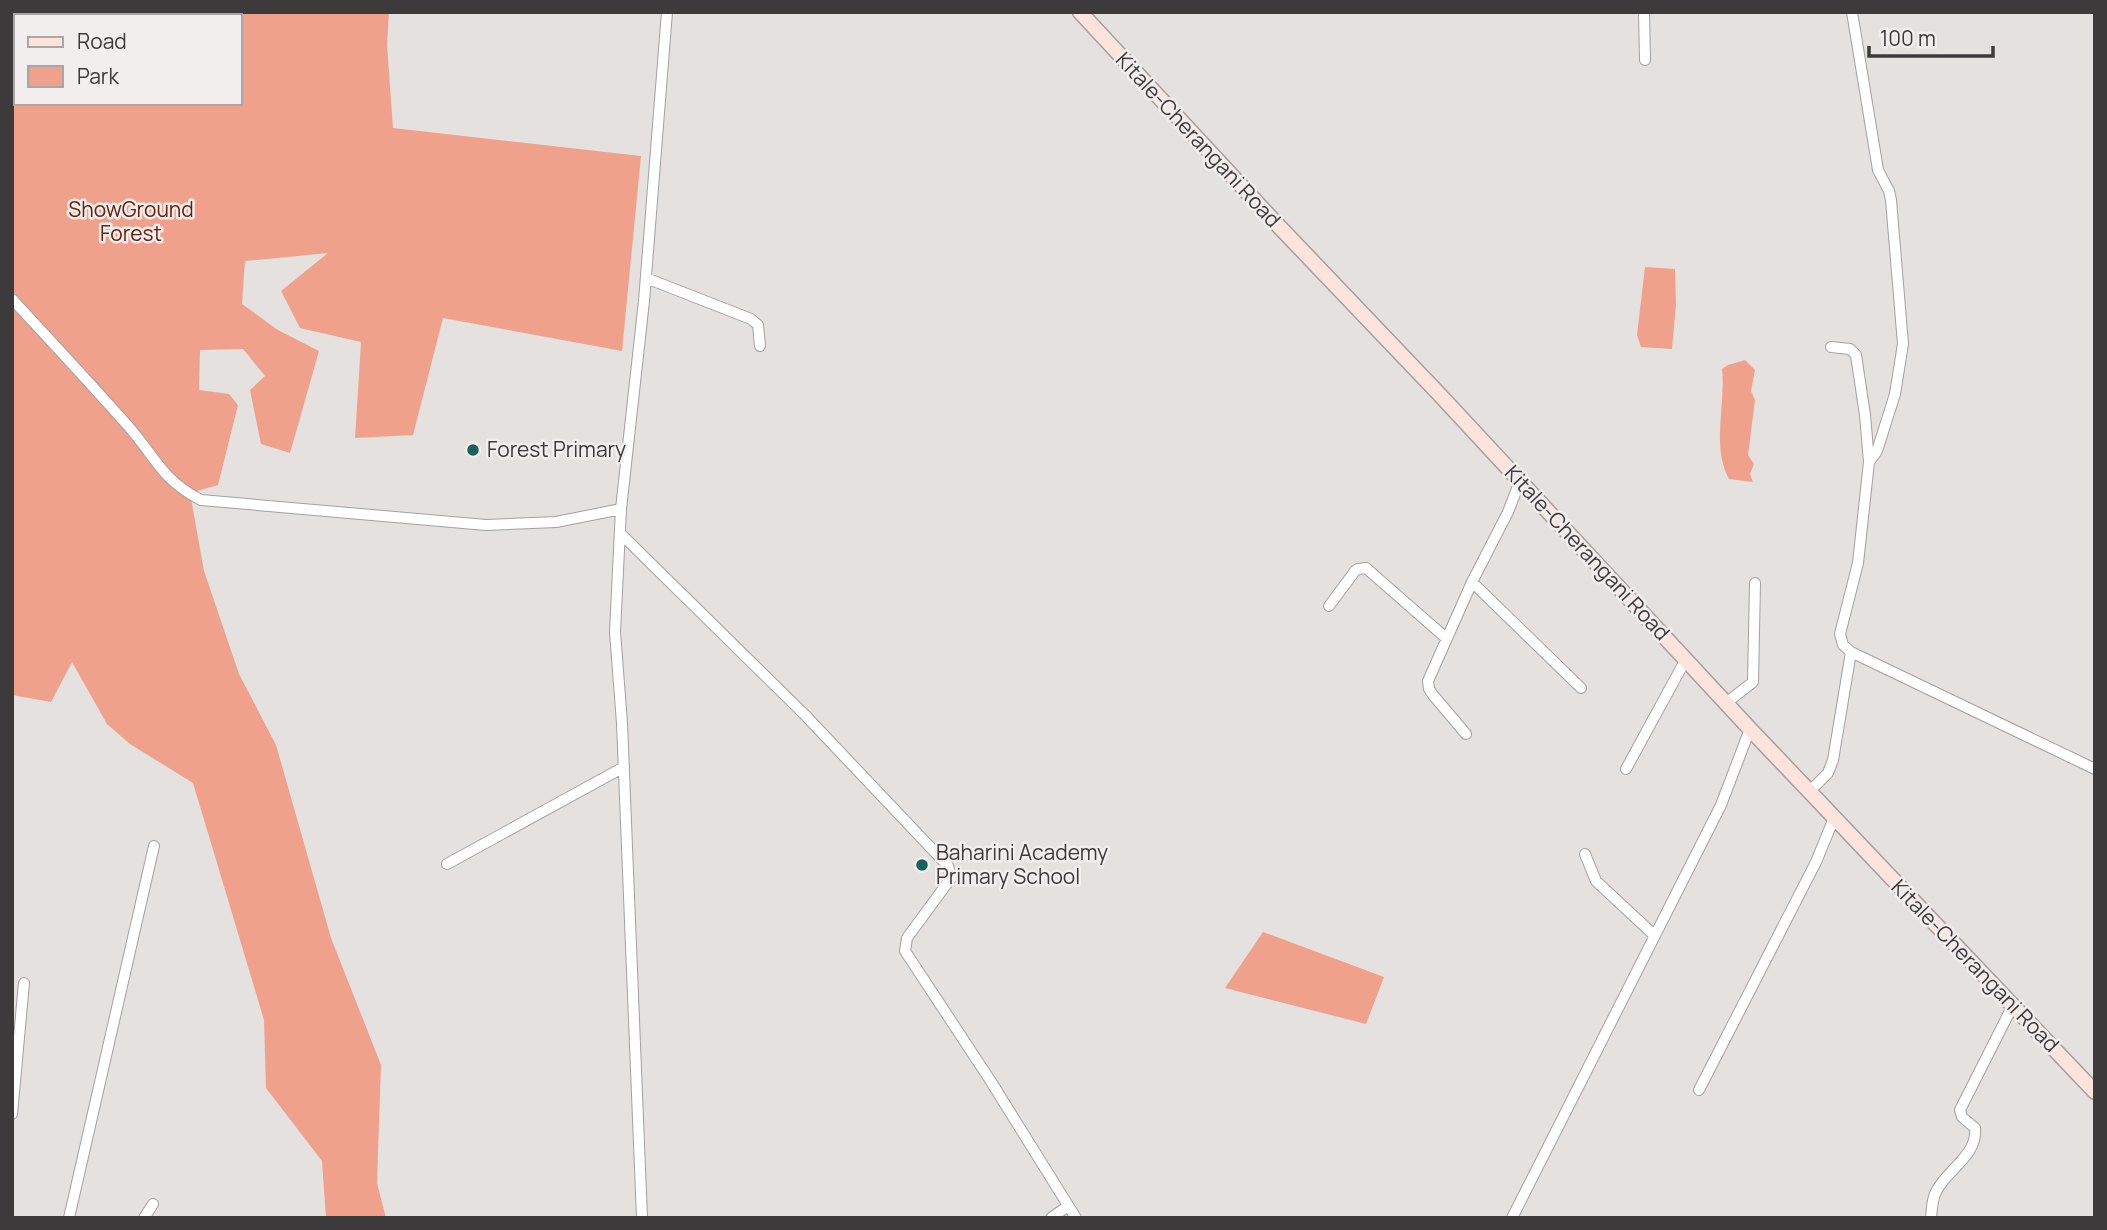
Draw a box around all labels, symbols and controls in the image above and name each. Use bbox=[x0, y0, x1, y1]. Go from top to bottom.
legend bbox=[14, 14, 242, 105]
scale bar bbox=[1869, 14, 1993, 58]
text: 100 m bbox=[1880, 24, 1936, 52]
text: Road bbox=[77, 27, 127, 55]
street label: Kitale-Cherangani Road bbox=[1110, 46, 1287, 233]
text: Park bbox=[77, 62, 119, 90]
park label: ShowGround Forest bbox=[68, 195, 194, 247]
place label: Forest Primary bbox=[487, 435, 626, 463]
marker: Forest Primary bbox=[465, 442, 481, 458]
street label: Kitale-Cherangani Road bbox=[1499, 459, 1676, 646]
place label: Baharini Academy Primary School bbox=[936, 838, 1108, 890]
marker: Baharini Academy Primary School bbox=[914, 857, 930, 873]
street label: Kitale-Cherangani Road bbox=[1886, 873, 2066, 1058]

